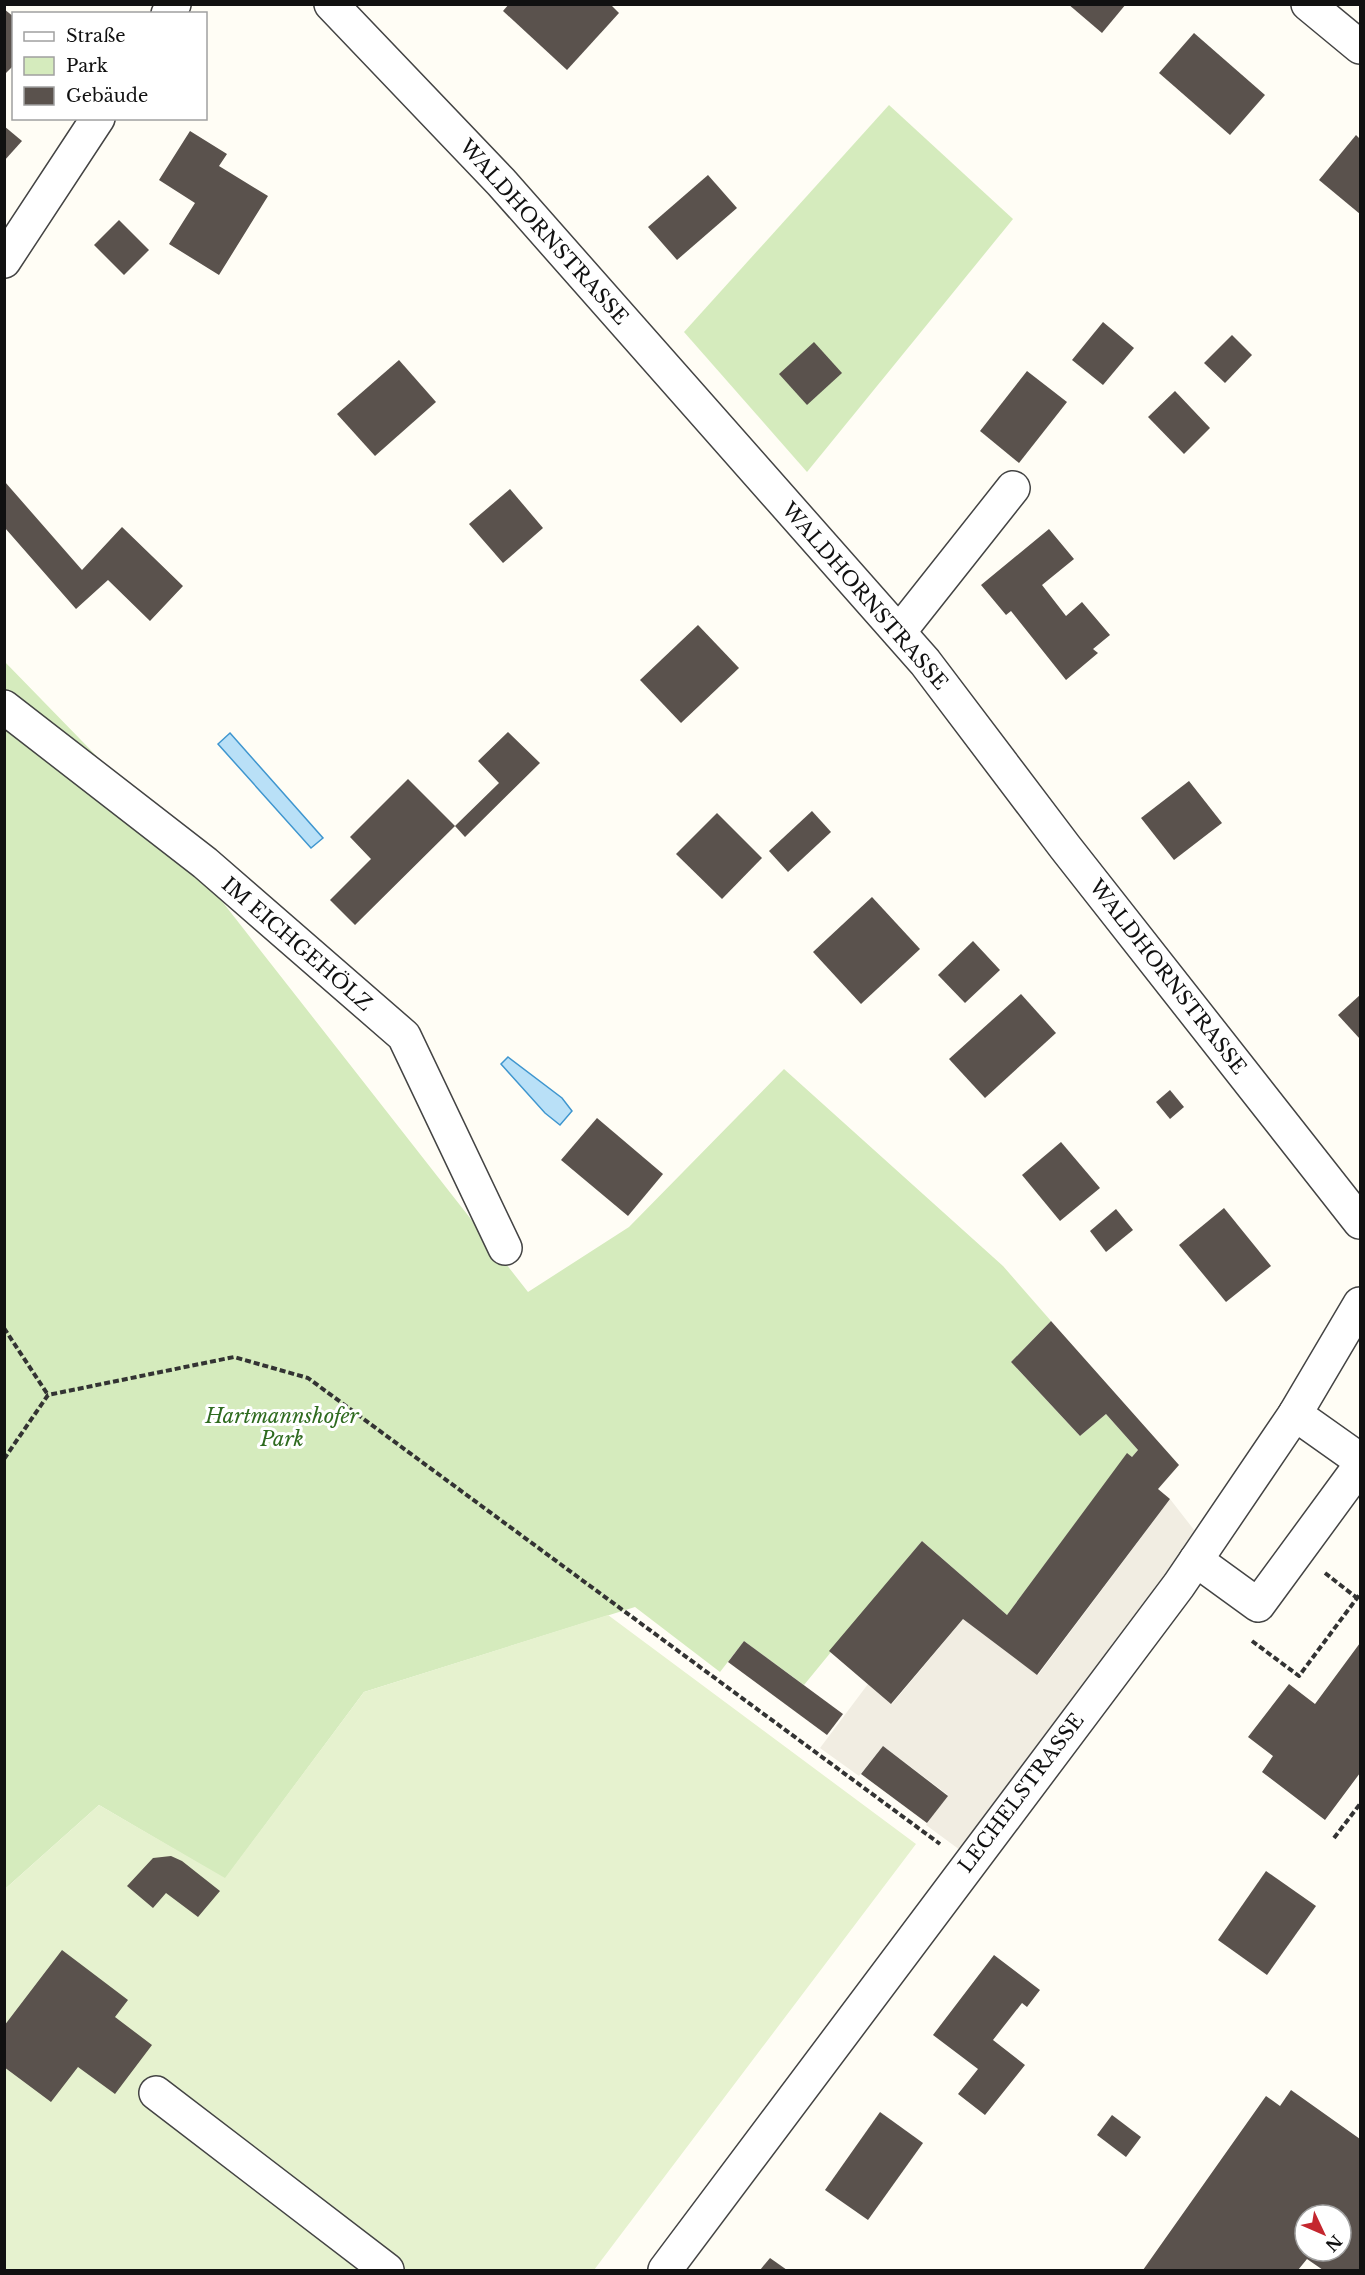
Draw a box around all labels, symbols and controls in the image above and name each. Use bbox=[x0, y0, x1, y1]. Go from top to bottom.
legend bbox=[12, 12, 207, 120]
text: Straße bbox=[66, 25, 126, 47]
text: Park bbox=[66, 55, 108, 77]
text: Gebäude bbox=[66, 85, 148, 107]
street label: WALDHORNSTRASSE bbox=[454, 134, 633, 329]
street label: WALDHORNSTRASSE bbox=[776, 497, 953, 695]
street label: IM EICHGEHÖLZ bbox=[217, 871, 378, 1016]
street label: WALDHORNSTRASSE bbox=[1084, 874, 1251, 1079]
park label: Hartmannshofer Park bbox=[204, 1404, 360, 1451]
street label: LECHELSTRASSE bbox=[953, 1709, 1089, 1877]
north arrow bbox=[1293, 2203, 1353, 2263]
text: N bbox=[1321, 2231, 1346, 2256]

